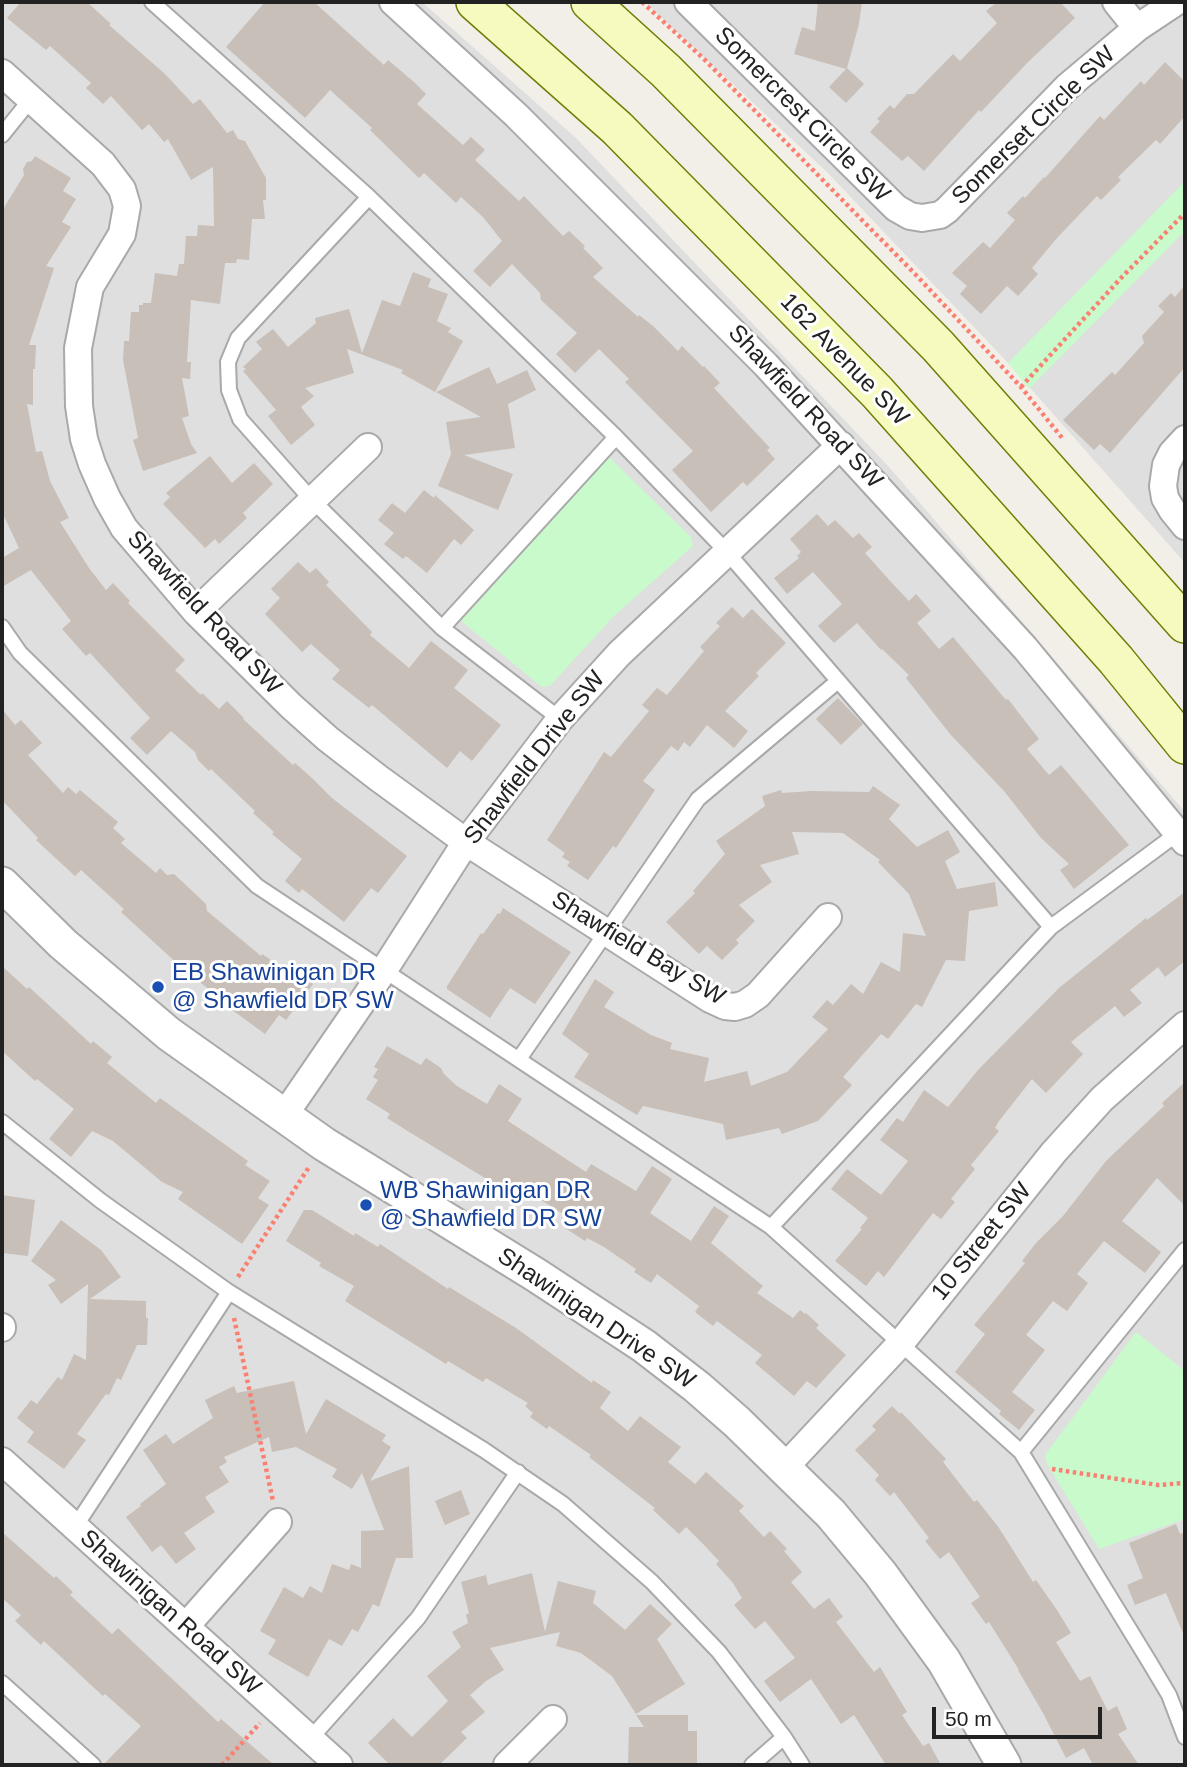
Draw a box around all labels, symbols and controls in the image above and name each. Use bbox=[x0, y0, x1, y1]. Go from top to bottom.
street label: Somercrest Circle SW bbox=[708, 21, 896, 209]
street label: Somerset Circle SW bbox=[946, 41, 1122, 211]
street label: 162 Avenue SW bbox=[774, 288, 914, 432]
street label: Shawfield Road SW bbox=[722, 319, 888, 495]
street label: Shawfield Road SW bbox=[121, 525, 287, 701]
street label: Shawfield Drive SW bbox=[458, 666, 612, 850]
street label: Shawfield Bay SW bbox=[546, 886, 730, 1012]
place label: EB Shawinigan DR @ Shawfield DR SW bbox=[172, 959, 394, 1015]
marker: EB Shawinigan DR @ Shawfield DR SW bbox=[150, 979, 166, 995]
place label: WB Shawinigan DR @ Shawfield DR SW bbox=[380, 1177, 602, 1233]
street label: 10 Street SW bbox=[926, 1177, 1038, 1307]
marker: WB Shawinigan DR @ Shawfield DR SW bbox=[358, 1197, 374, 1213]
street label: Shawinigan Drive SW bbox=[492, 1242, 700, 1396]
street label: Shawinigan Road SW bbox=[74, 1524, 266, 1702]
scale bar bbox=[935, 1694, 1105, 1738]
text: 50 m bbox=[945, 1707, 992, 1730]

